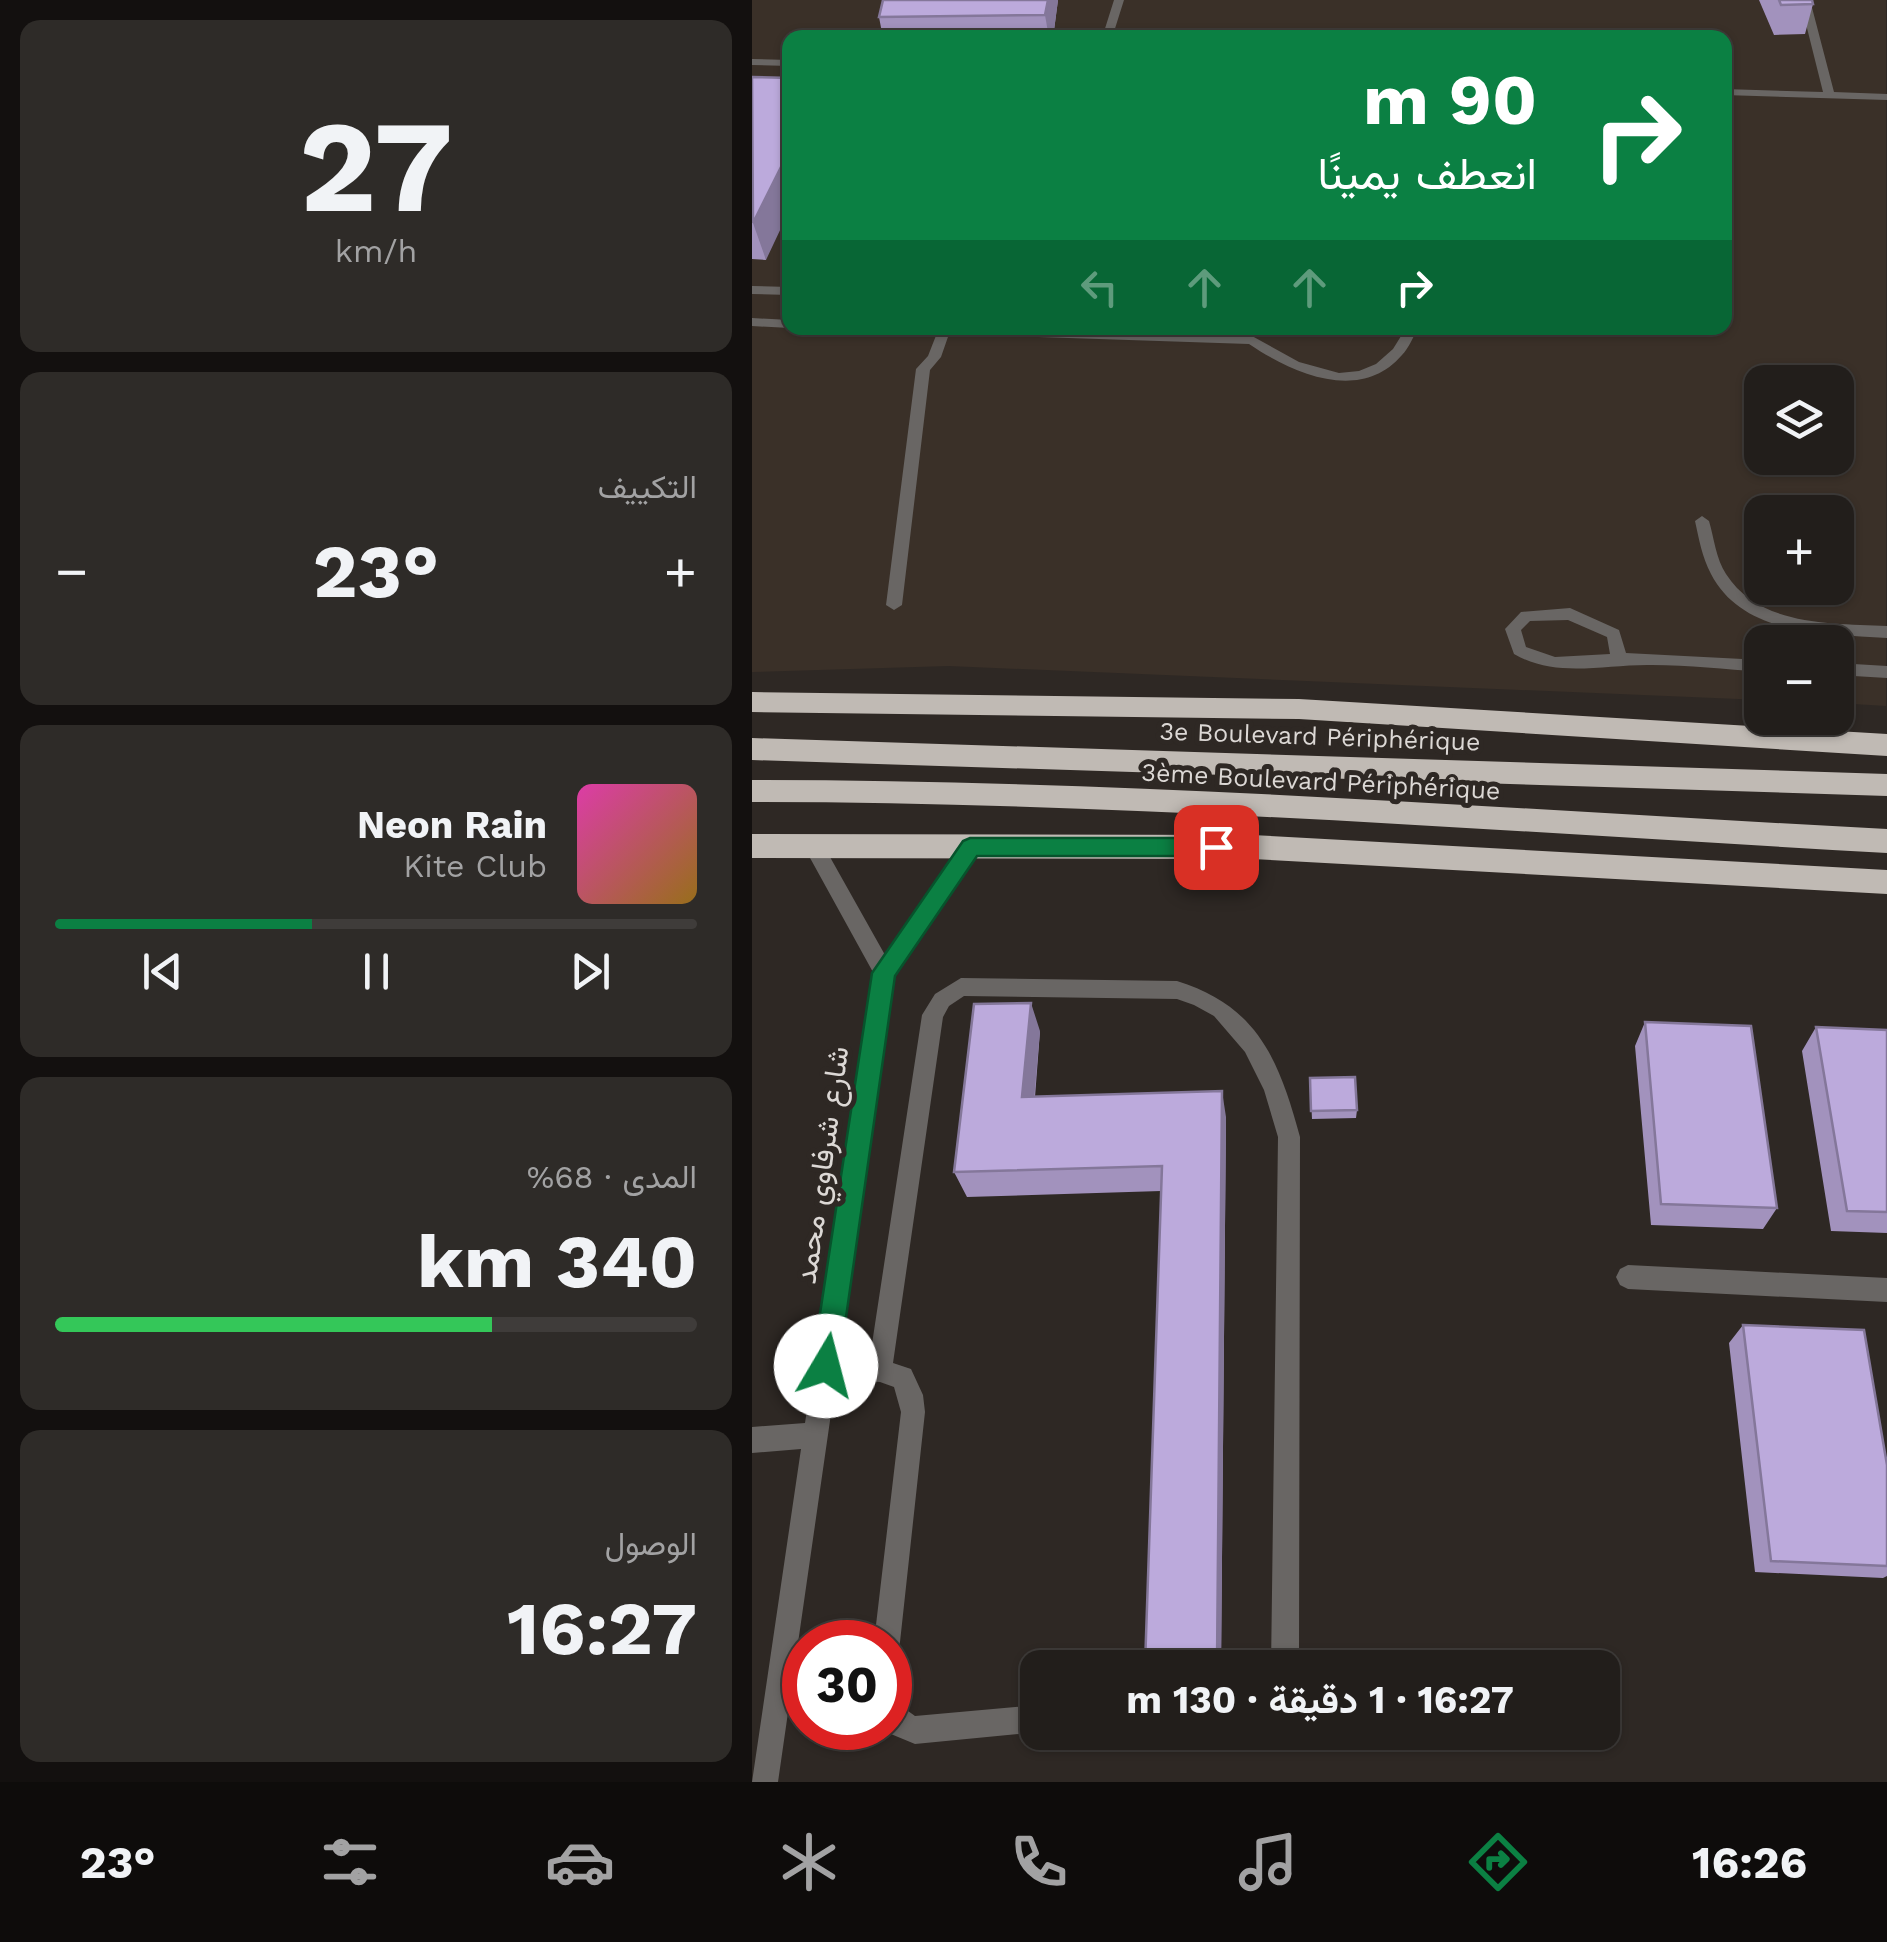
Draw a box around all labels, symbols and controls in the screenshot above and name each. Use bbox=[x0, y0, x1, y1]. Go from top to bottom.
text: 90 m bbox=[1363, 59, 1537, 141]
icon: right bbox=[1572, 70, 1702, 200]
text: 27 bbox=[299, 90, 453, 243]
text: انعطف يمينًا bbox=[1317, 147, 1537, 200]
text: km/h bbox=[335, 232, 417, 270]
icon: left bbox=[1072, 260, 1127, 315]
icon: ahead bbox=[1177, 260, 1232, 315]
icon: ahead bbox=[1282, 260, 1337, 315]
icon: right bbox=[1387, 260, 1442, 315]
map controls bbox=[1744, 365, 1854, 735]
button: layers bbox=[1744, 365, 1854, 475]
text: التكييف bbox=[598, 468, 697, 506]
button: + bbox=[1744, 495, 1854, 605]
text: 23° bbox=[313, 527, 439, 615]
text: − bbox=[55, 539, 88, 603]
text: + bbox=[664, 539, 697, 603]
button: − bbox=[1744, 625, 1854, 735]
street label: 3e Boulevard Périphérique bbox=[1159, 716, 1481, 757]
street label: 3ème Boulevard Périphérique bbox=[1141, 758, 1501, 805]
text: Neon Rain bbox=[357, 803, 547, 847]
pin bbox=[1174, 805, 1259, 890]
icon: arrive bbox=[1189, 820, 1244, 875]
text: Kite Club bbox=[403, 847, 547, 885]
icon: previous bbox=[135, 944, 190, 999]
icon: pause bbox=[349, 944, 404, 999]
icon: next bbox=[563, 944, 618, 999]
street label: شارع شرفاوي محمد bbox=[787, 1044, 862, 1287]
text: المدى · 68% bbox=[527, 1158, 697, 1196]
text: 340 km bbox=[417, 1217, 697, 1305]
position arrow bbox=[774, 1314, 878, 1418]
text: الوصول bbox=[605, 1525, 697, 1563]
text: 16:27 bbox=[507, 1584, 697, 1672]
speed limit sign: 30 bbox=[782, 1620, 912, 1750]
text: 16:27 · 1 دقيقة · 130 m bbox=[1126, 1678, 1514, 1722]
icon: filters bbox=[315, 1827, 385, 1897]
icon: car bbox=[545, 1827, 615, 1897]
icon: climate bbox=[774, 1827, 844, 1897]
icon: phone bbox=[1004, 1827, 1074, 1897]
icon: music bbox=[1233, 1827, 1303, 1897]
icon: directions bbox=[1463, 1827, 1533, 1897]
text: 23° bbox=[80, 1836, 156, 1889]
text: 16:26 bbox=[1692, 1836, 1807, 1889]

